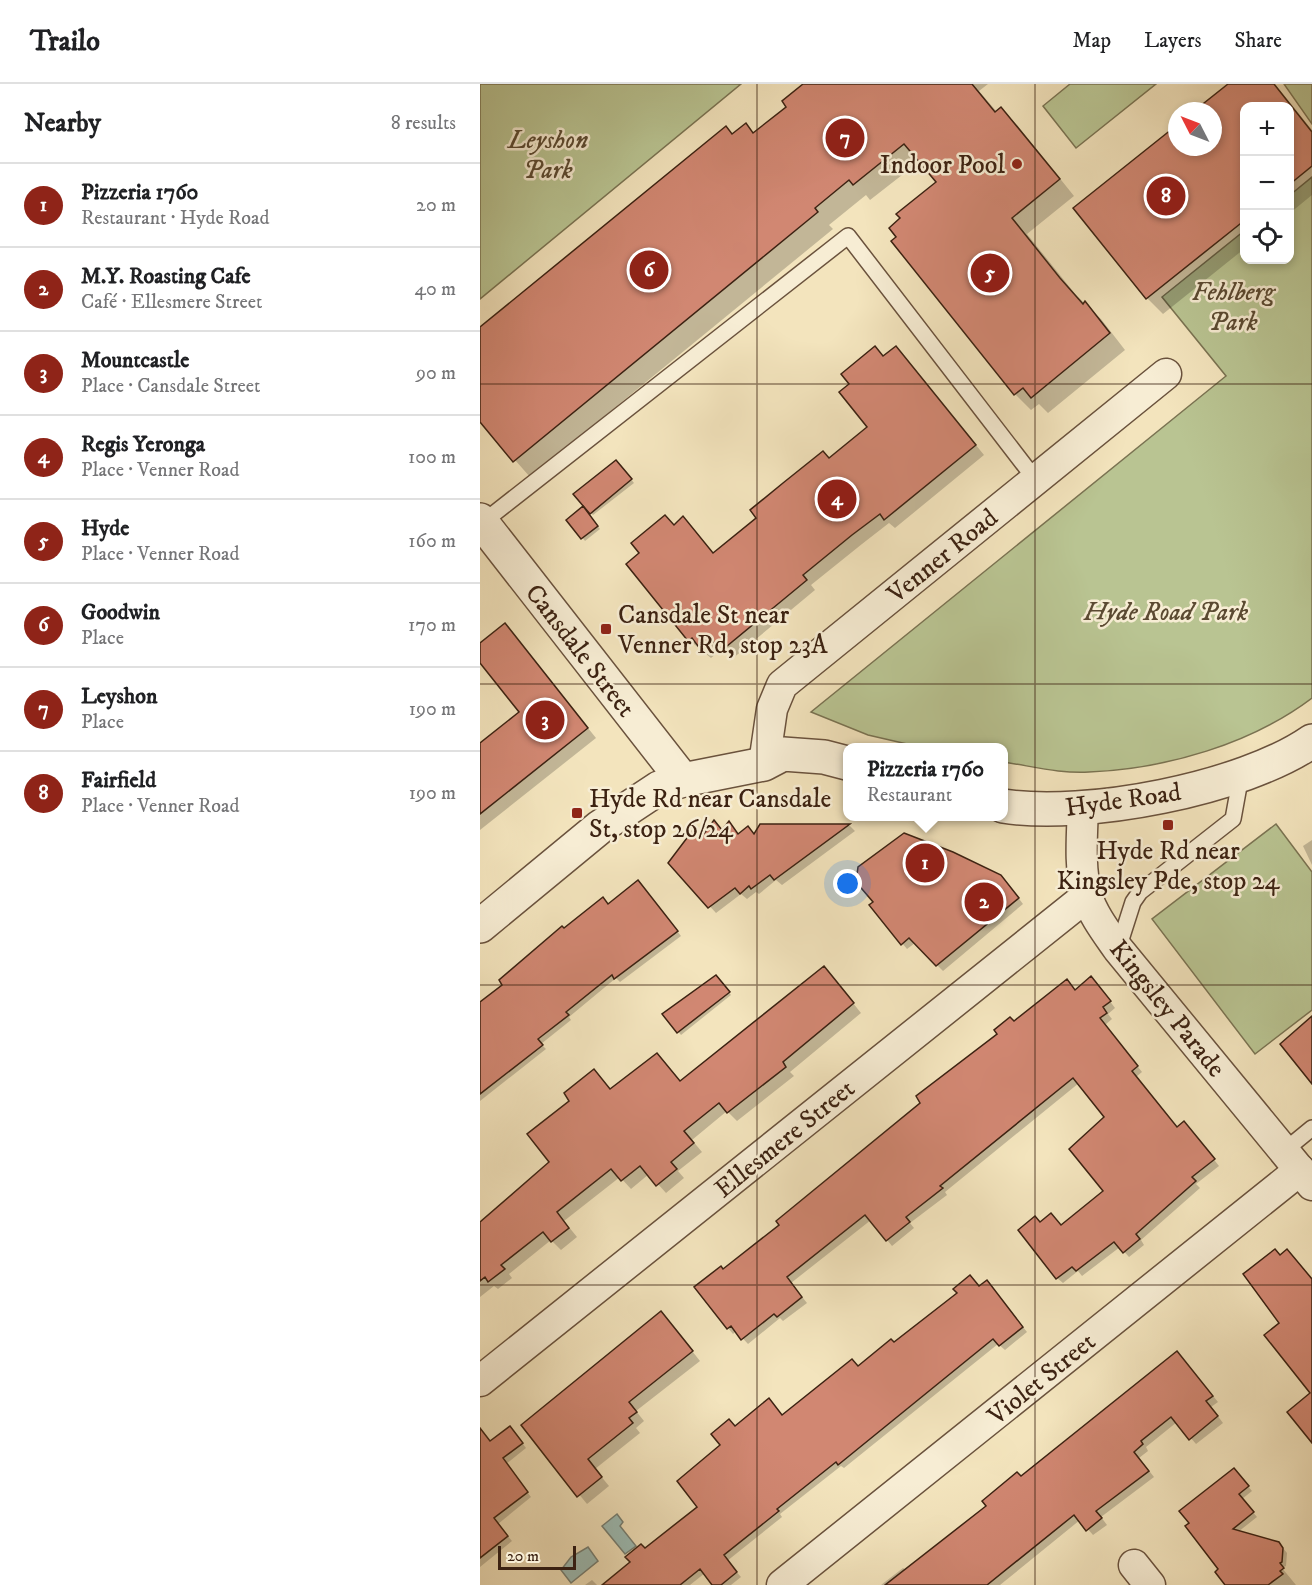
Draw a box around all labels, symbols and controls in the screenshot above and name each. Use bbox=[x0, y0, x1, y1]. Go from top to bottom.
text: Trailo bbox=[30, 24, 100, 59]
text: Map bbox=[1072, 28, 1111, 54]
text: Layers bbox=[1144, 28, 1202, 54]
text: Share bbox=[1235, 28, 1282, 54]
north arrow bbox=[1168, 102, 1222, 156]
map controls bbox=[1240, 102, 1294, 264]
button: + bbox=[1240, 102, 1294, 156]
text: Nearby bbox=[24, 107, 101, 140]
text: 8 results bbox=[391, 111, 456, 136]
pin: 7 bbox=[826, 116, 865, 160]
park label: Leyshon Park bbox=[506, 124, 588, 187]
place label: Indoor Pool bbox=[880, 149, 1005, 182]
button: − bbox=[1240, 156, 1294, 210]
marker: Indoor Pool bbox=[1010, 157, 1024, 171]
pin: 8 bbox=[1146, 174, 1186, 218]
text: Pizzeria 1760 bbox=[81, 179, 198, 206]
text: 1 bbox=[40, 193, 47, 218]
text: 20 m bbox=[416, 193, 456, 218]
text: Restaurant · Hyde Road bbox=[81, 206, 269, 231]
button: locate bbox=[1240, 210, 1294, 264]
pin: 6 bbox=[630, 248, 668, 292]
pin: 5 bbox=[970, 250, 1010, 296]
text: M.Y. Roasting Cafe bbox=[81, 263, 251, 290]
park label: Fehlberg Park bbox=[1192, 276, 1277, 339]
text: 2 bbox=[39, 277, 48, 302]
text: 40 m bbox=[414, 277, 456, 302]
text: Café · Ellesmere Street bbox=[81, 290, 262, 315]
text: Mountcastle bbox=[81, 347, 189, 374]
text: 3 bbox=[40, 361, 47, 386]
text: 90 m bbox=[416, 361, 456, 386]
text: Place · Cansdale Street bbox=[81, 374, 261, 399]
text: Regis Yeronga bbox=[81, 431, 205, 458]
text: 4 bbox=[38, 445, 49, 470]
text: 100 m bbox=[408, 445, 456, 470]
text: Place · Venner Road bbox=[81, 458, 239, 483]
pin: 4 bbox=[818, 476, 856, 522]
street label: Venner Road bbox=[880, 502, 1005, 611]
text: Hyde bbox=[81, 515, 129, 542]
text: 5 bbox=[39, 529, 48, 554]
text: 160 m bbox=[408, 529, 456, 554]
text: Place · Venner Road bbox=[81, 542, 239, 567]
street label: Cansdale Street bbox=[518, 578, 642, 724]
park label: Hyde Road Park bbox=[1083, 596, 1248, 629]
text: Goodwin bbox=[81, 599, 160, 626]
place label: Cansdale St near Venner Rd, stop 23A bbox=[617, 599, 828, 662]
text: 6 bbox=[38, 613, 49, 638]
text: 170 m bbox=[408, 613, 456, 638]
marker: Cansdale St near Venner Rd, stop 23A bbox=[599, 622, 613, 636]
text: Place bbox=[81, 626, 124, 651]
text: Leyshon bbox=[81, 683, 157, 710]
text: 7 bbox=[38, 697, 49, 722]
text: 190 m bbox=[409, 697, 456, 722]
pin: 3 bbox=[526, 698, 564, 742]
text: Place bbox=[81, 710, 124, 735]
popup bbox=[843, 743, 1008, 821]
text: Pizzeria 1760 bbox=[867, 756, 984, 783]
text: Fairfield bbox=[81, 767, 156, 794]
street label: Hyde Road bbox=[1063, 776, 1183, 825]
text: 8 bbox=[38, 781, 49, 806]
text: 190 m bbox=[409, 781, 456, 806]
place label: Hyde Rd near Cansdale St, stop 26/24 bbox=[589, 783, 831, 846]
text: Restaurant bbox=[867, 783, 952, 808]
text: Place · Venner Road bbox=[81, 794, 239, 819]
marker: Hyde Rd near Cansdale St, stop 26/24 bbox=[570, 806, 584, 820]
marker: Hyde Rd near Kingsley Pde, stop 24 bbox=[1161, 818, 1175, 832]
place label: Hyde Rd near Kingsley Pde, stop 24 bbox=[1056, 835, 1281, 898]
pin: 1 bbox=[906, 840, 944, 886]
your location bbox=[833, 869, 862, 898]
pin: 2 bbox=[964, 880, 1004, 924]
street label: Kingsley Parade bbox=[1101, 934, 1232, 1084]
street label: Ellesmere Street bbox=[708, 1073, 862, 1206]
street label: Violet Street bbox=[981, 1326, 1103, 1433]
scale bar bbox=[498, 1543, 576, 1570]
text: 20 m bbox=[507, 1546, 539, 1566]

